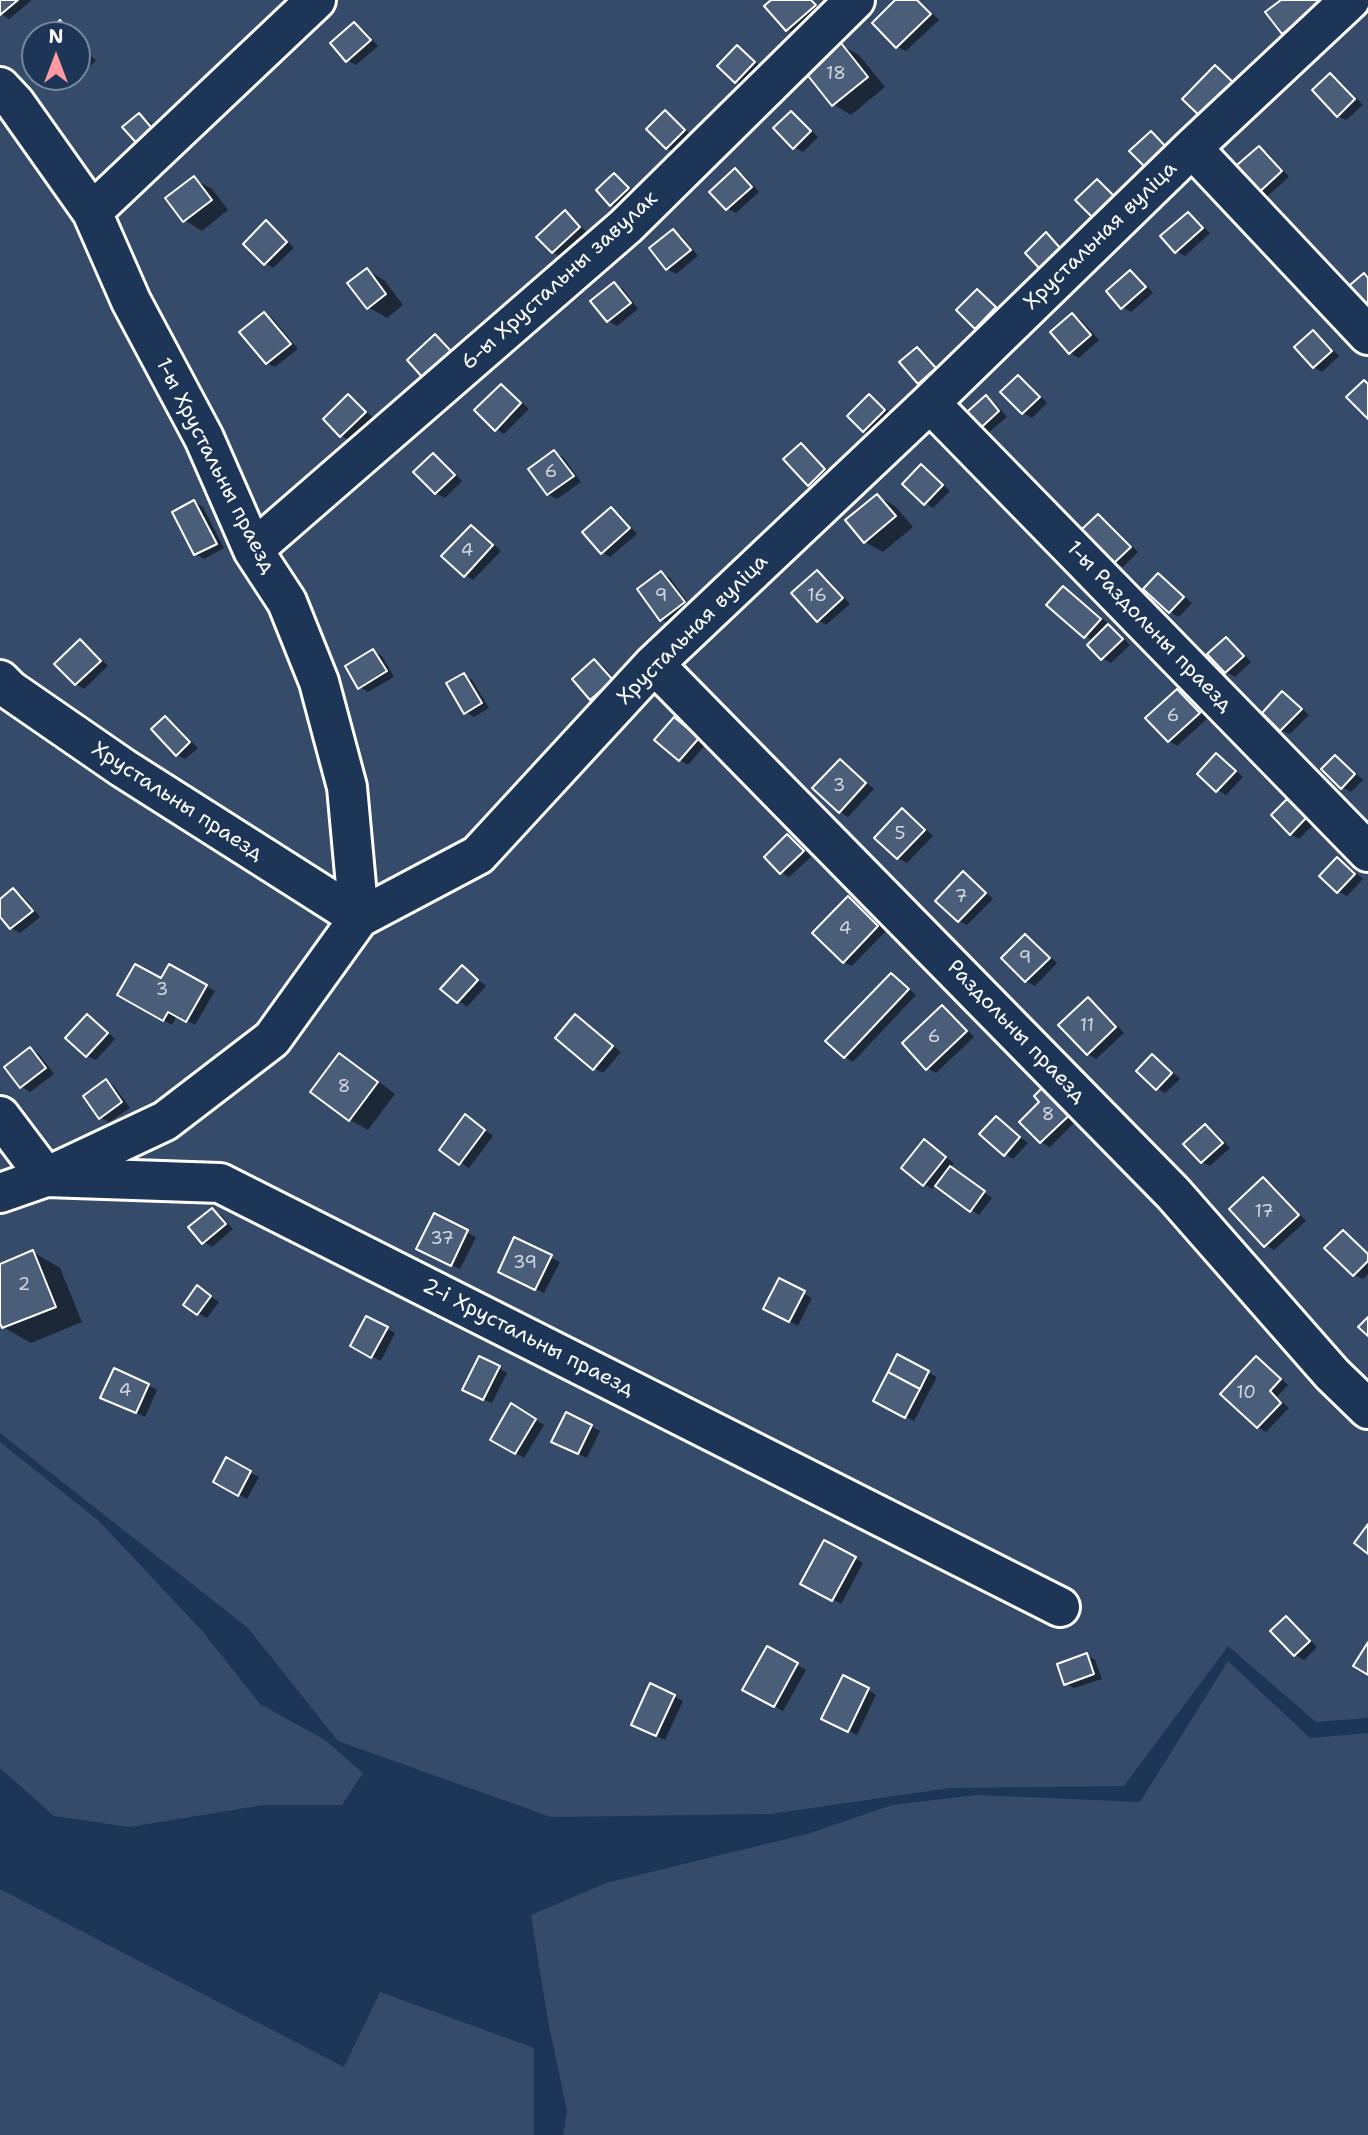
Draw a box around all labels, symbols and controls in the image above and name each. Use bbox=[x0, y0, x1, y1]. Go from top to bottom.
north arrow bbox=[21, 21, 91, 91]
text: N bbox=[48, 24, 64, 49]
house number: 18 bbox=[826, 63, 846, 85]
street label: Хрустальная вуліца bbox=[1019, 156, 1183, 316]
street label: 6-ы Хрустальны завулак bbox=[457, 186, 663, 376]
street label: 1-ы Хрустальны праезд bbox=[150, 354, 280, 578]
house number: 6 bbox=[545, 461, 557, 483]
street label: 1-ы Раздольны праезд bbox=[1061, 536, 1237, 718]
house number: 4 bbox=[461, 540, 473, 562]
street label: Хрустальная вуліца bbox=[612, 549, 774, 711]
house number: 9 bbox=[655, 585, 667, 607]
house number: 16 bbox=[807, 585, 827, 607]
house number: 6 bbox=[1167, 705, 1179, 727]
street label: Хрустальны праезд bbox=[87, 737, 267, 867]
house number: 3 bbox=[833, 775, 845, 797]
house number: 5 bbox=[894, 823, 906, 845]
house number: 7 bbox=[955, 886, 967, 908]
house number: 4 bbox=[839, 918, 851, 940]
house number: 9 bbox=[1019, 947, 1031, 969]
street label: Раздольны праезд bbox=[941, 955, 1091, 1109]
house number: 3 bbox=[156, 979, 168, 1001]
house number: 11 bbox=[1080, 1015, 1094, 1037]
house number: 6 bbox=[928, 1026, 940, 1048]
house number: 8 bbox=[338, 1076, 350, 1098]
house number: 8 bbox=[1042, 1104, 1054, 1126]
house number: 17 bbox=[1254, 1201, 1274, 1223]
house number: 37 bbox=[430, 1228, 454, 1250]
house number: 39 bbox=[513, 1252, 537, 1274]
house number: 2 bbox=[18, 1274, 30, 1296]
street label: 2-і Хрустальны праезд bbox=[418, 1274, 638, 1402]
house number: 4 bbox=[119, 1380, 131, 1402]
house number: 10 bbox=[1236, 1382, 1256, 1404]

